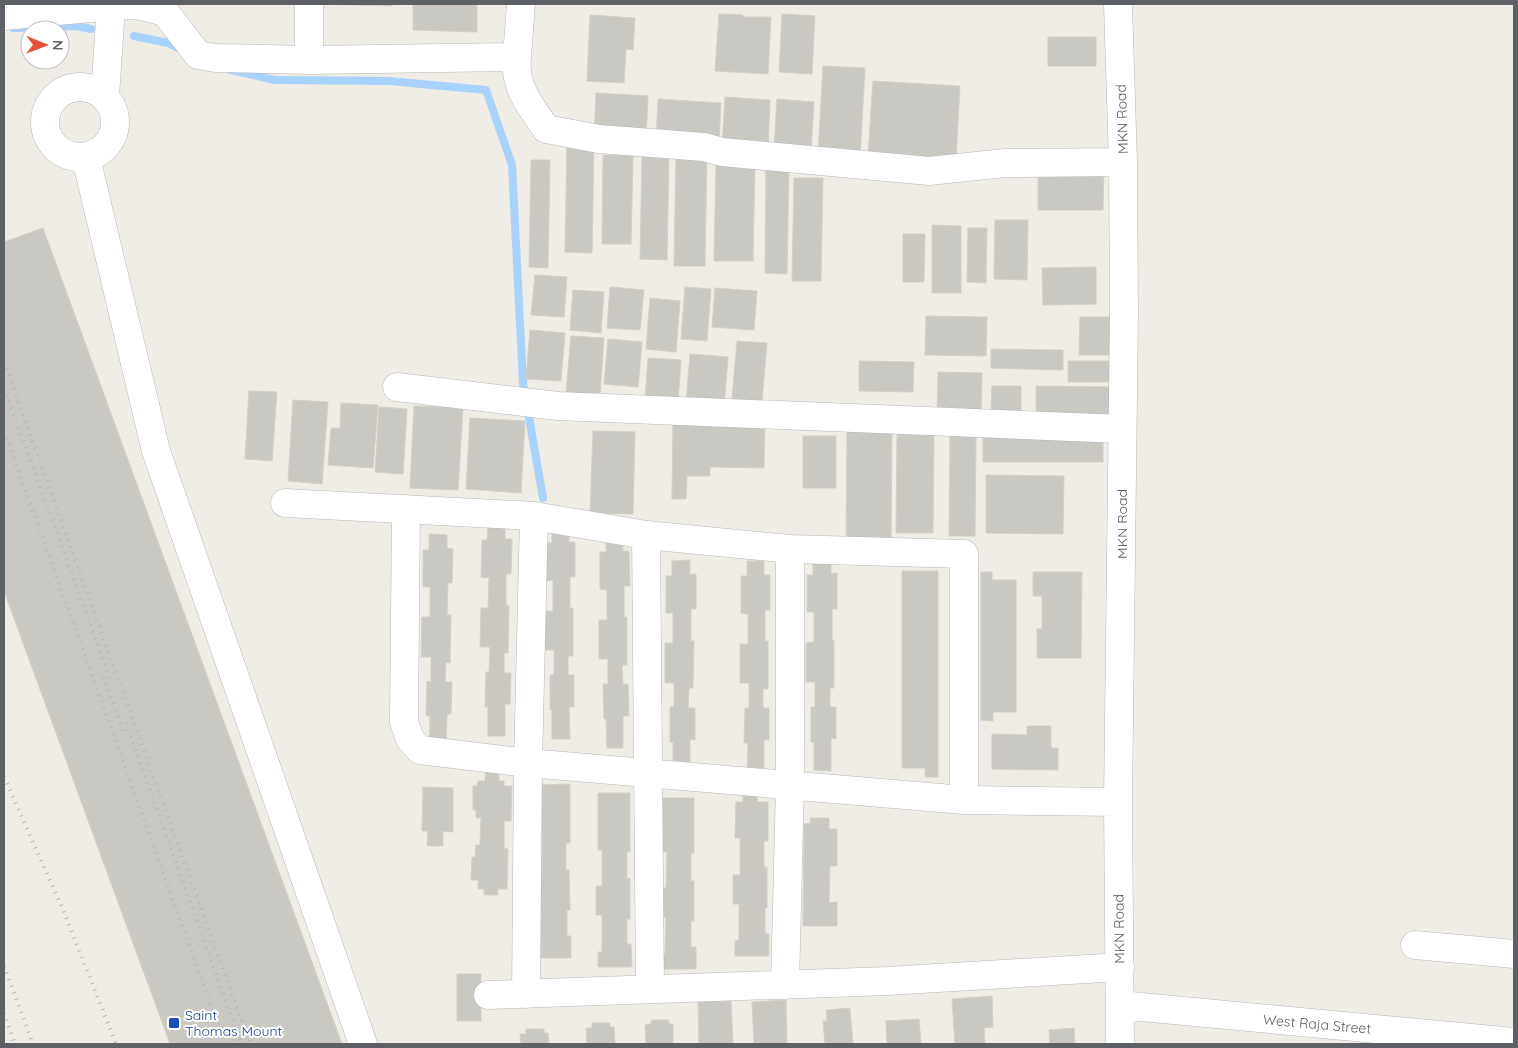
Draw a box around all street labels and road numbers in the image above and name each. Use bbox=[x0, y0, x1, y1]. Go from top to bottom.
street label: MKN Road bbox=[1112, 84, 1132, 154]
street label: MKN Road bbox=[1113, 489, 1131, 559]
street label: MKN Road bbox=[1109, 894, 1129, 964]
street label: West Raja Street bbox=[1262, 1010, 1372, 1038]

